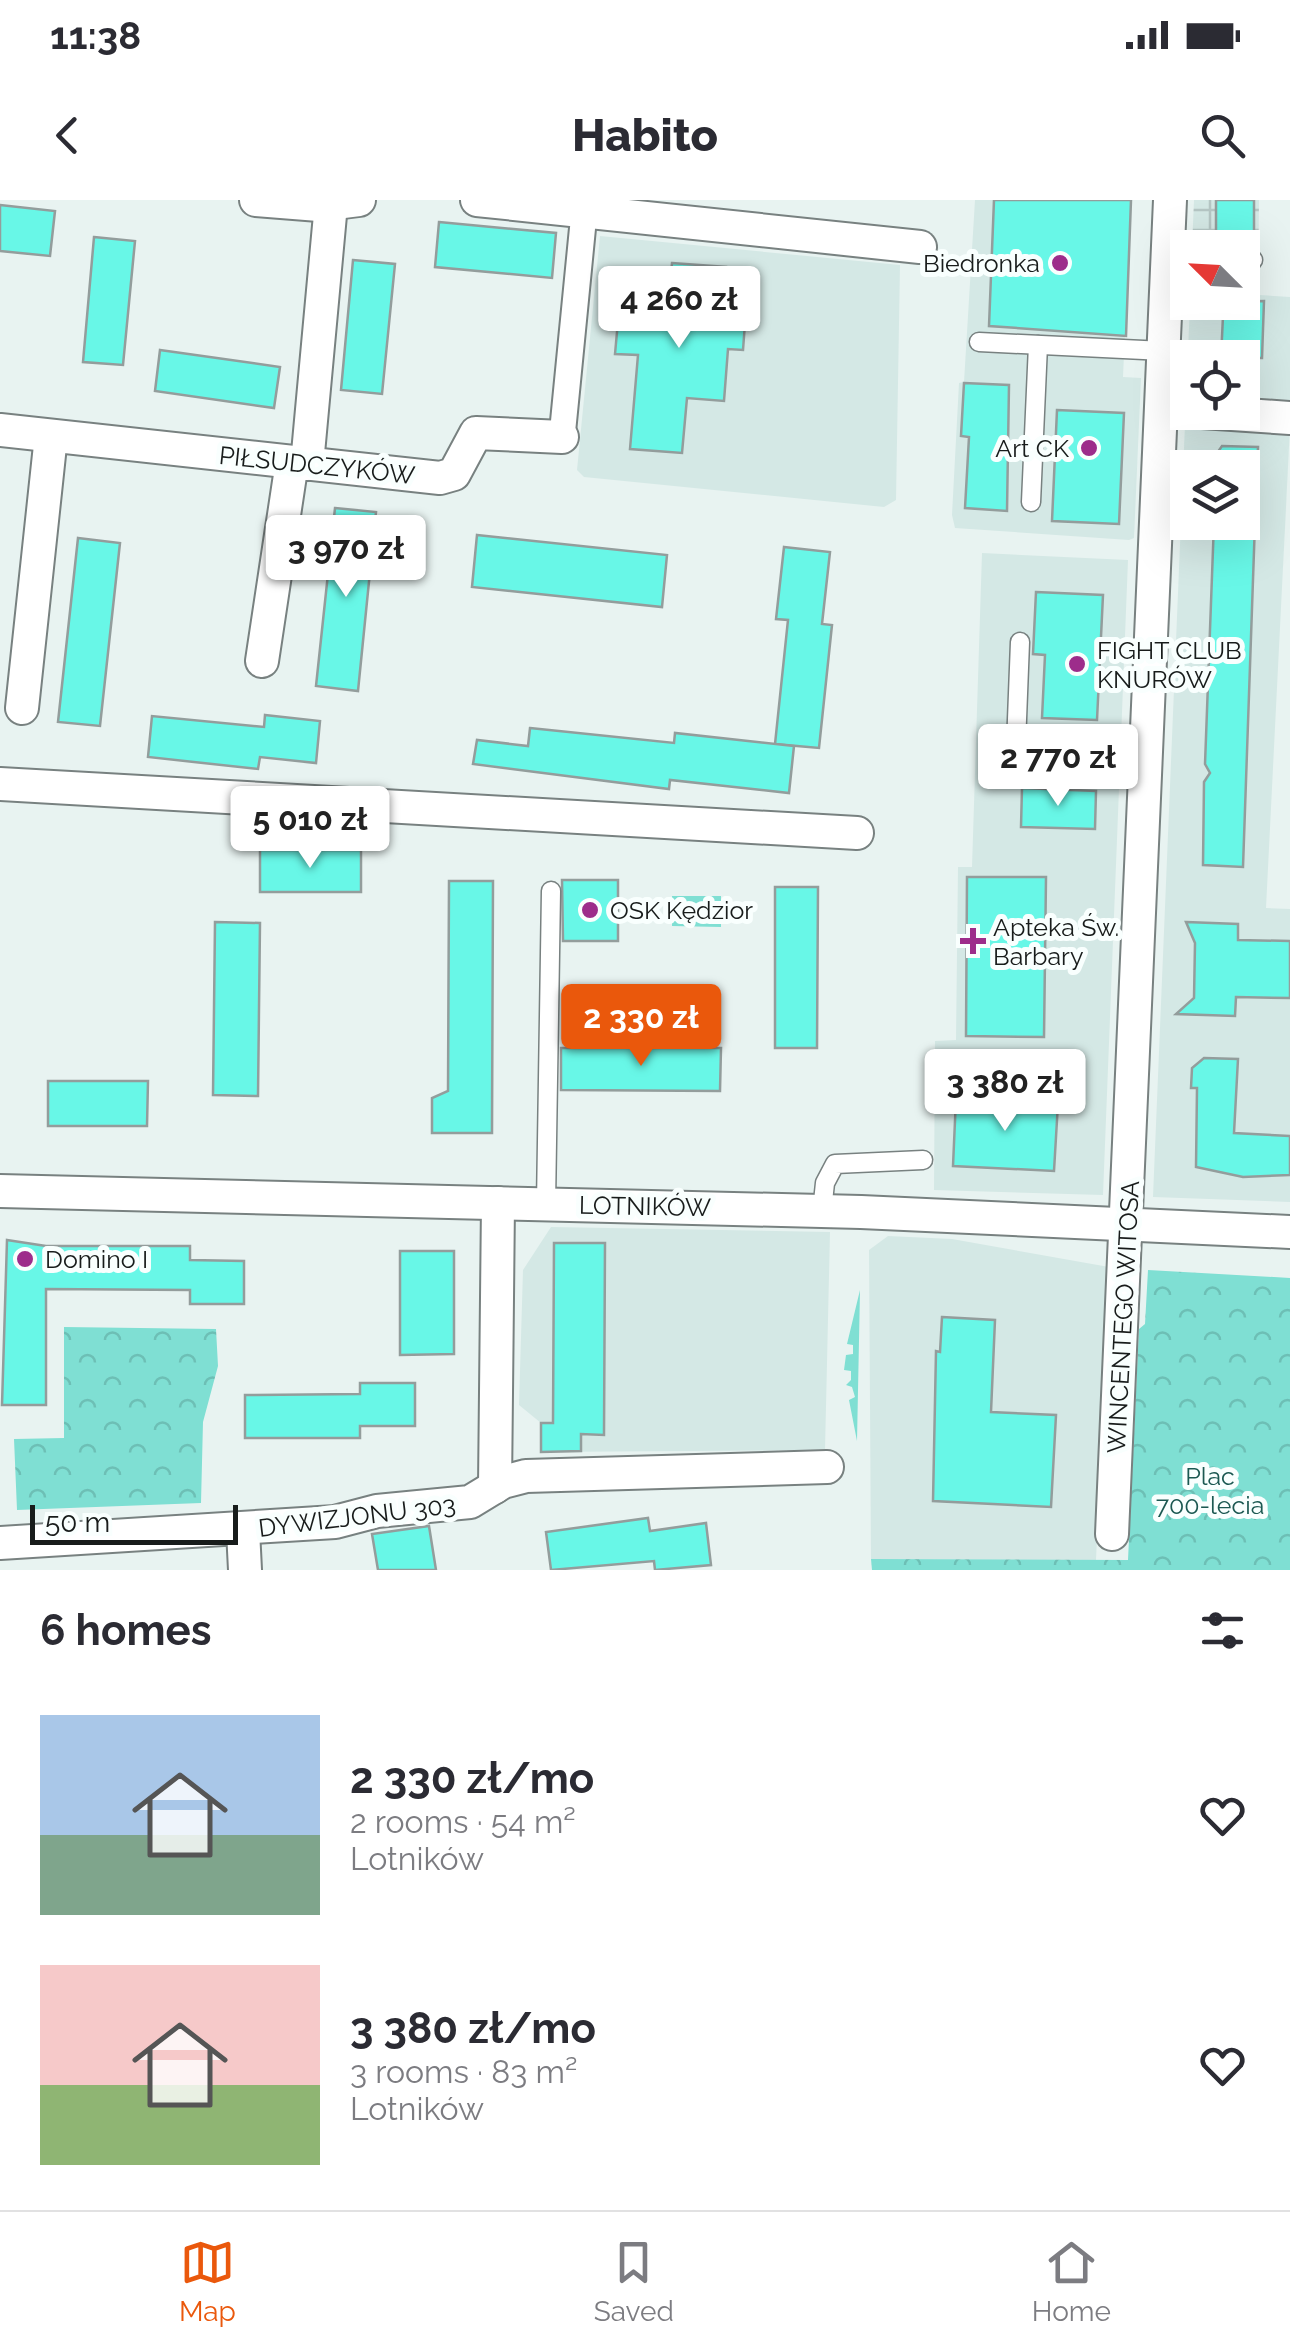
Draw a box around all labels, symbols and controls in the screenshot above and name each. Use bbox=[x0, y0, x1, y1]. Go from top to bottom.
text: 11:38 bbox=[50, 13, 141, 58]
icon: back bbox=[40, 108, 95, 163]
icon: search bbox=[1195, 108, 1250, 163]
text: Habito bbox=[572, 109, 718, 162]
north arrow bbox=[1170, 230, 1260, 320]
map controls bbox=[1170, 230, 1260, 540]
place label: Biedronka bbox=[923, 248, 1040, 278]
marker: Biedronka bbox=[1049, 252, 1071, 274]
pin: 4 260 zł bbox=[576, 266, 782, 351]
text: 4 260 zł bbox=[620, 280, 738, 317]
button: locate bbox=[1170, 340, 1260, 430]
place label: Art CK bbox=[995, 433, 1070, 463]
marker: Art CK bbox=[1078, 437, 1100, 459]
street label: PIŁSUDCZYKÓW bbox=[218, 440, 416, 490]
button: layers bbox=[1170, 450, 1260, 540]
pin: 3 970 zł bbox=[243, 515, 449, 600]
text: 3 970 zł bbox=[288, 529, 404, 566]
place label: FIGHT CLUB KNURÓW bbox=[1097, 635, 1242, 694]
marker: FIGHT CLUB KNURÓW bbox=[1066, 653, 1088, 675]
pin: 2 770 zł bbox=[955, 724, 1161, 809]
text: 2 770 zł bbox=[1000, 738, 1116, 775]
pin: 5 010 zł bbox=[207, 786, 413, 871]
text: 5 010 zł bbox=[253, 800, 367, 837]
place label: OSK Kędzior bbox=[610, 895, 753, 925]
marker: OSK Kędzior bbox=[579, 899, 601, 921]
place label: Apteka Św. Barbary bbox=[993, 912, 1119, 971]
marker: Apteka Św. Barbary bbox=[962, 930, 984, 952]
pin: 2 330 zł bbox=[538, 984, 744, 1069]
text: 2 330 zł bbox=[583, 998, 699, 1035]
pin: 3 380 zł bbox=[902, 1049, 1108, 1134]
text: 3 380 zł bbox=[947, 1063, 1063, 1100]
street label: WINCENTEGO WITOSA bbox=[1101, 1180, 1145, 1454]
street label: LOTNIKÓW bbox=[579, 1190, 711, 1222]
place label: Domino I bbox=[45, 1244, 148, 1274]
marker: Domino I bbox=[14, 1248, 36, 1270]
park label: Plac 700-lecia bbox=[1156, 1461, 1264, 1520]
street label: DYWIZJONU 303 bbox=[257, 1489, 457, 1543]
scale bar bbox=[30, 1500, 238, 1544]
text: 50 m bbox=[45, 1506, 110, 1539]
icon: filters bbox=[1195, 1603, 1250, 1658]
text: 6 homes bbox=[40, 1606, 211, 1655]
text: 2 330 zł/mo bbox=[350, 1754, 594, 1803]
icon: home bbox=[120, 1755, 240, 1875]
icon: heart bbox=[1195, 1788, 1250, 1843]
text: 2 rooms · 54 m² bbox=[350, 1803, 576, 1840]
text: Lotników bbox=[350, 1840, 484, 1877]
text: 3 380 zł/mo bbox=[350, 2004, 596, 2053]
icon: home bbox=[120, 2005, 240, 2125]
icon: heart bbox=[1195, 2038, 1250, 2093]
text: 3 rooms · 83 m² bbox=[350, 2053, 577, 2090]
text: Lotników bbox=[350, 2090, 484, 2127]
tab: Map bbox=[179, 2235, 236, 2328]
tab: Saved bbox=[594, 2235, 674, 2328]
tab: Home bbox=[1032, 2235, 1111, 2328]

